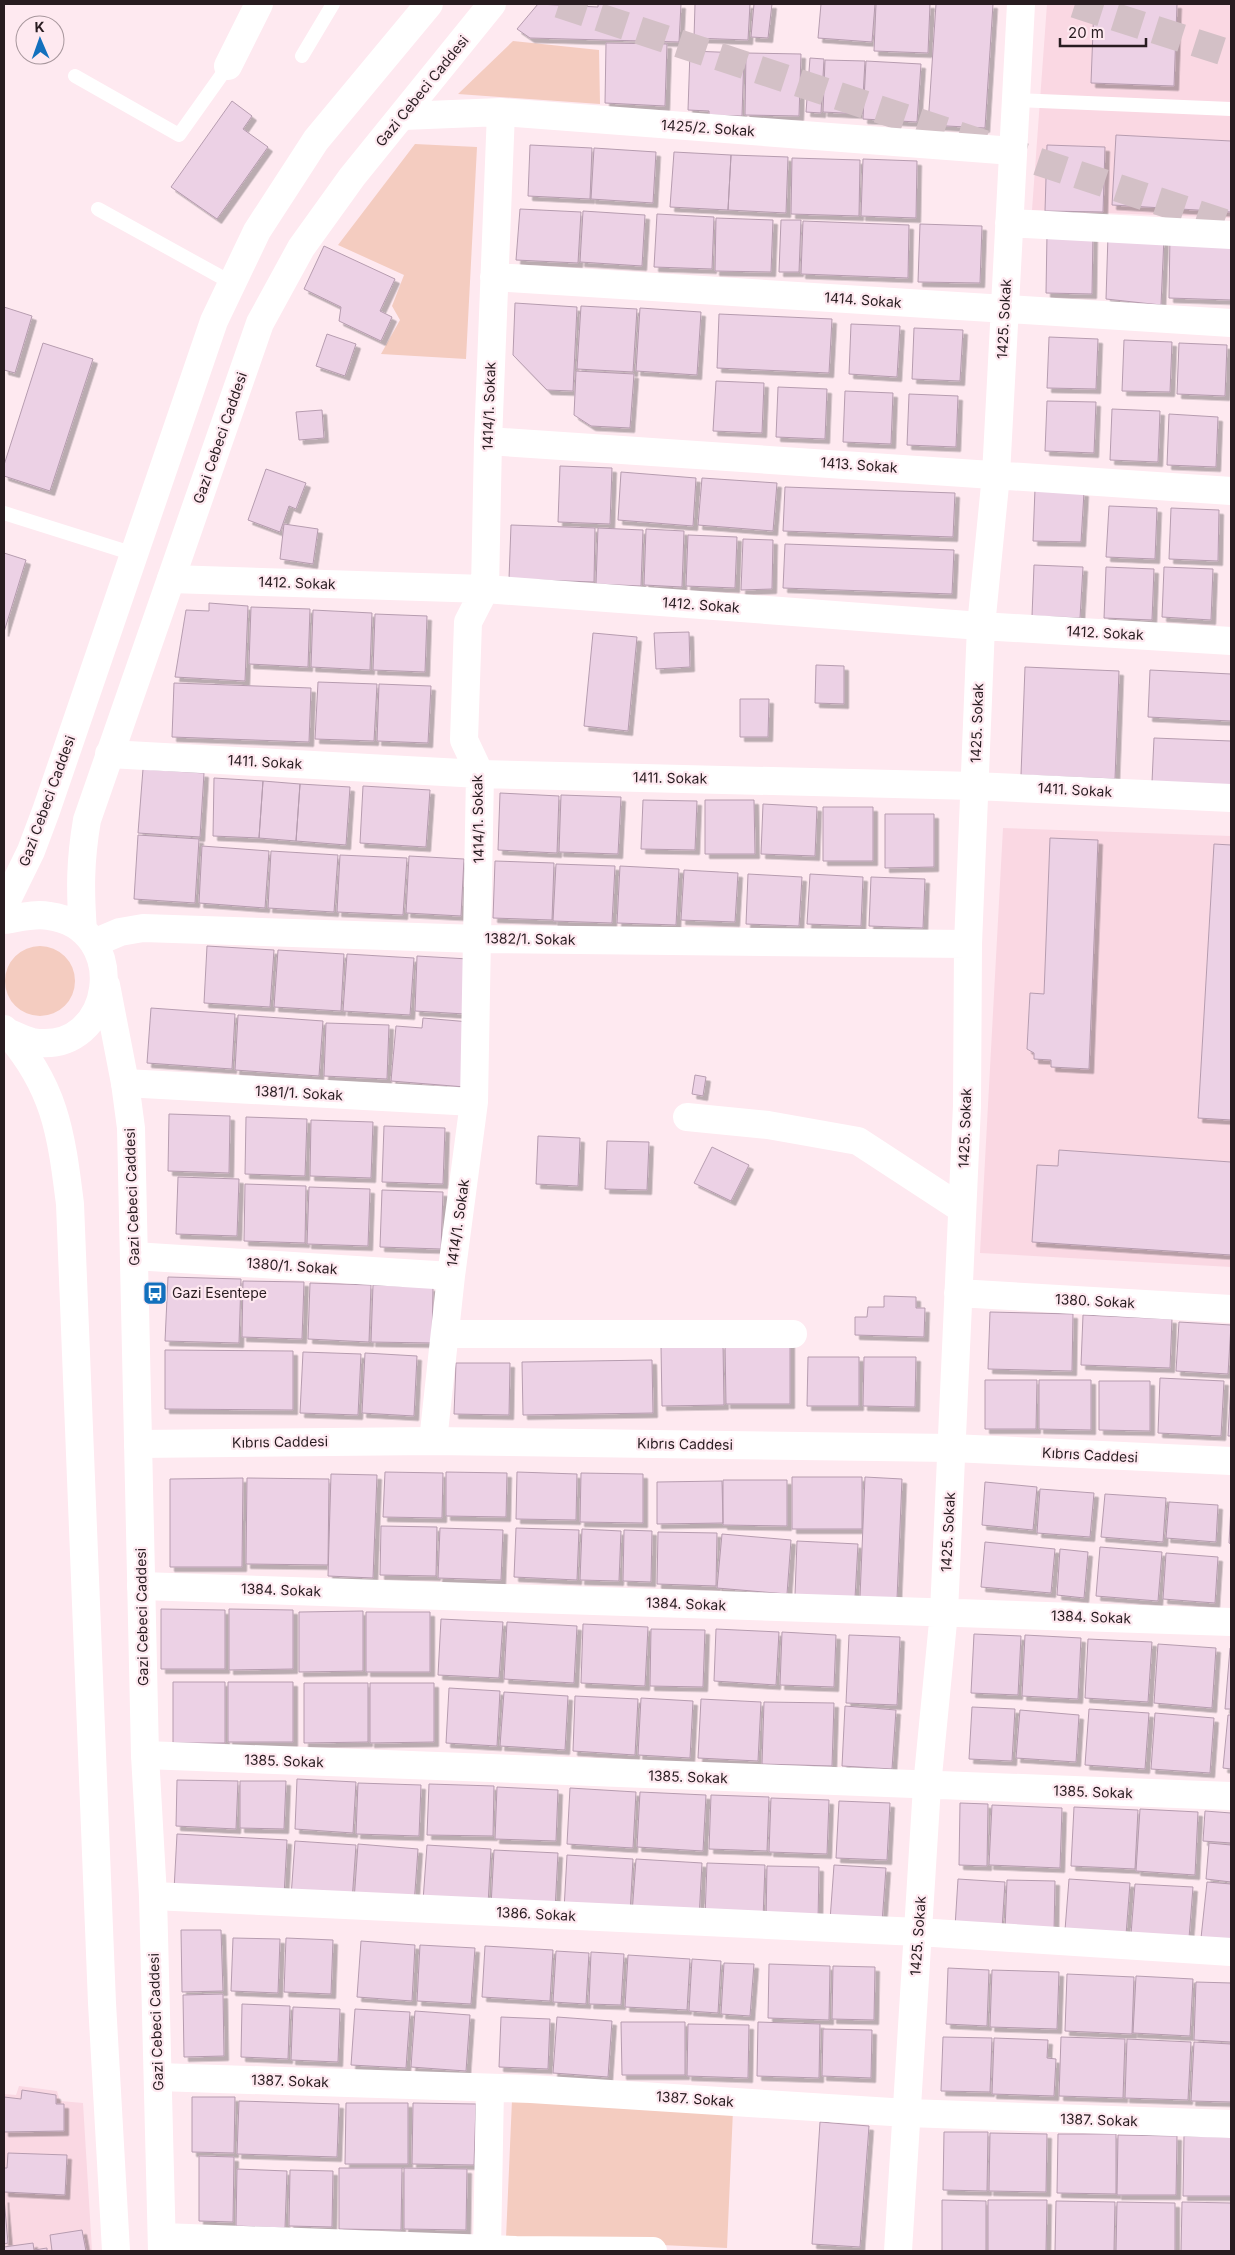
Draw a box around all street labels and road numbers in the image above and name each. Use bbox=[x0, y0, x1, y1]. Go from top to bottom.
street label: Gazi Cebeci Caddesi bbox=[372, 32, 472, 150]
street label: 1425/2. Sokak bbox=[661, 116, 756, 139]
street label: 1425. Sokak bbox=[993, 278, 1014, 359]
street label: 1414. Sokak bbox=[824, 288, 903, 311]
street label: 1414/1. Sokak bbox=[478, 361, 499, 451]
street label: Gazi Cebeci Caddesi bbox=[189, 370, 250, 506]
street label: 1413. Sokak bbox=[820, 453, 898, 476]
street label: 1412. Sokak bbox=[258, 573, 336, 592]
street label: 1412. Sokak bbox=[662, 593, 740, 616]
street label: 1412. Sokak bbox=[1066, 622, 1144, 643]
street label: 1425. Sokak bbox=[967, 682, 986, 763]
street label: Gazi Cebeci Caddesi bbox=[15, 733, 78, 869]
street label: 1411. Sokak bbox=[227, 751, 303, 772]
street label: 1411. Sokak bbox=[633, 768, 708, 787]
street label: 1414/1. Sokak bbox=[468, 774, 487, 863]
street label: 1411. Sokak bbox=[1037, 779, 1113, 800]
street label: 1382/1. Sokak bbox=[484, 929, 576, 948]
street label: 1381/1. Sokak bbox=[255, 1082, 344, 1103]
street label: 1425. Sokak bbox=[955, 1087, 974, 1168]
street label: Gazi Cebeci Caddesi bbox=[121, 1128, 142, 1266]
street label: 1414/1. Sokak bbox=[443, 1178, 472, 1268]
street label: 1380/1. Sokak bbox=[246, 1254, 338, 1277]
street label: 1380. Sokak bbox=[1055, 1290, 1136, 1311]
street label: Kıbrıs Caddesi bbox=[232, 1432, 328, 1451]
street label: Kıbrıs Caddesi bbox=[637, 1434, 733, 1453]
street label: Kıbrıs Caddesi bbox=[1042, 1444, 1138, 1466]
street label: 1425. Sokak bbox=[937, 1491, 958, 1572]
street label: Gazi Cebeci Caddesi bbox=[132, 1548, 151, 1686]
street label: 1384. Sokak bbox=[241, 1580, 322, 1599]
street label: 1384. Sokak bbox=[646, 1594, 727, 1613]
street label: 1384. Sokak bbox=[1051, 1607, 1132, 1626]
street label: 1385. Sokak bbox=[244, 1751, 324, 1770]
street label: 1385. Sokak bbox=[648, 1767, 728, 1786]
street label: 1385. Sokak bbox=[1053, 1782, 1133, 1801]
street label: 1425. Sokak bbox=[906, 1895, 929, 1976]
street label: 1386. Sokak bbox=[496, 1903, 577, 1924]
street label: Gazi Cebeci Caddesi bbox=[145, 1953, 166, 2091]
street label: 1387. Sokak bbox=[251, 2071, 329, 2090]
street label: 1387. Sokak bbox=[656, 2087, 735, 2110]
street label: 1387. Sokak bbox=[1060, 2110, 1138, 2129]

